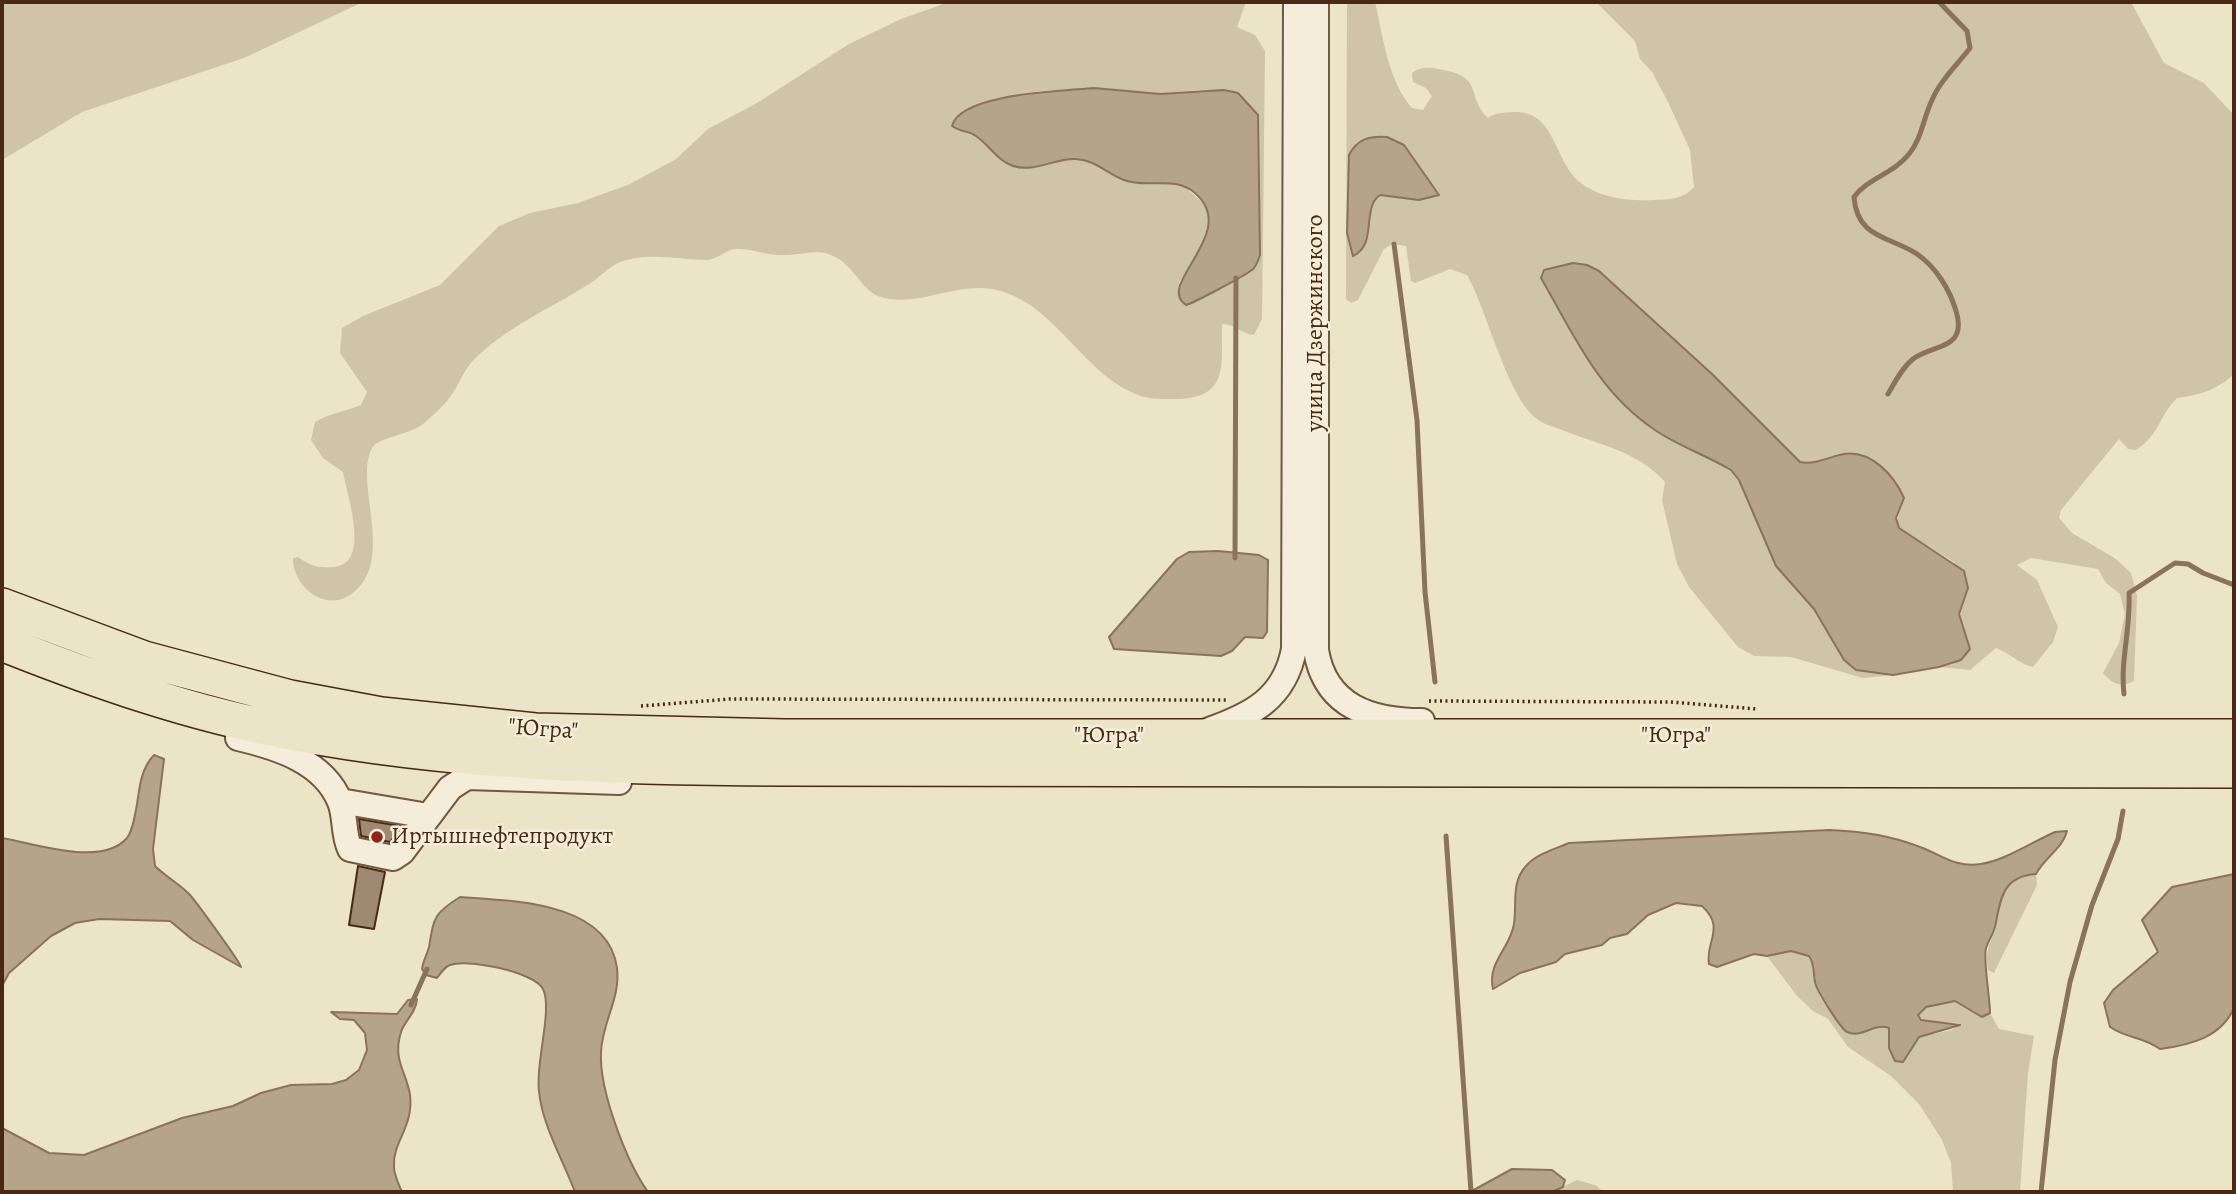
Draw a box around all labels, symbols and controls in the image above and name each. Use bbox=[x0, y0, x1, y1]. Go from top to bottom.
street label: улица Дзержинского bbox=[1302, 214, 1330, 432]
street label: "Югра" bbox=[507, 713, 579, 747]
street label: "Югра" bbox=[1074, 722, 1144, 750]
street label: "Югра" bbox=[1641, 722, 1711, 750]
place label: Иртышнефтепродукт bbox=[391, 823, 613, 851]
marker: Иртышнефтепродукт bbox=[369, 829, 385, 845]

